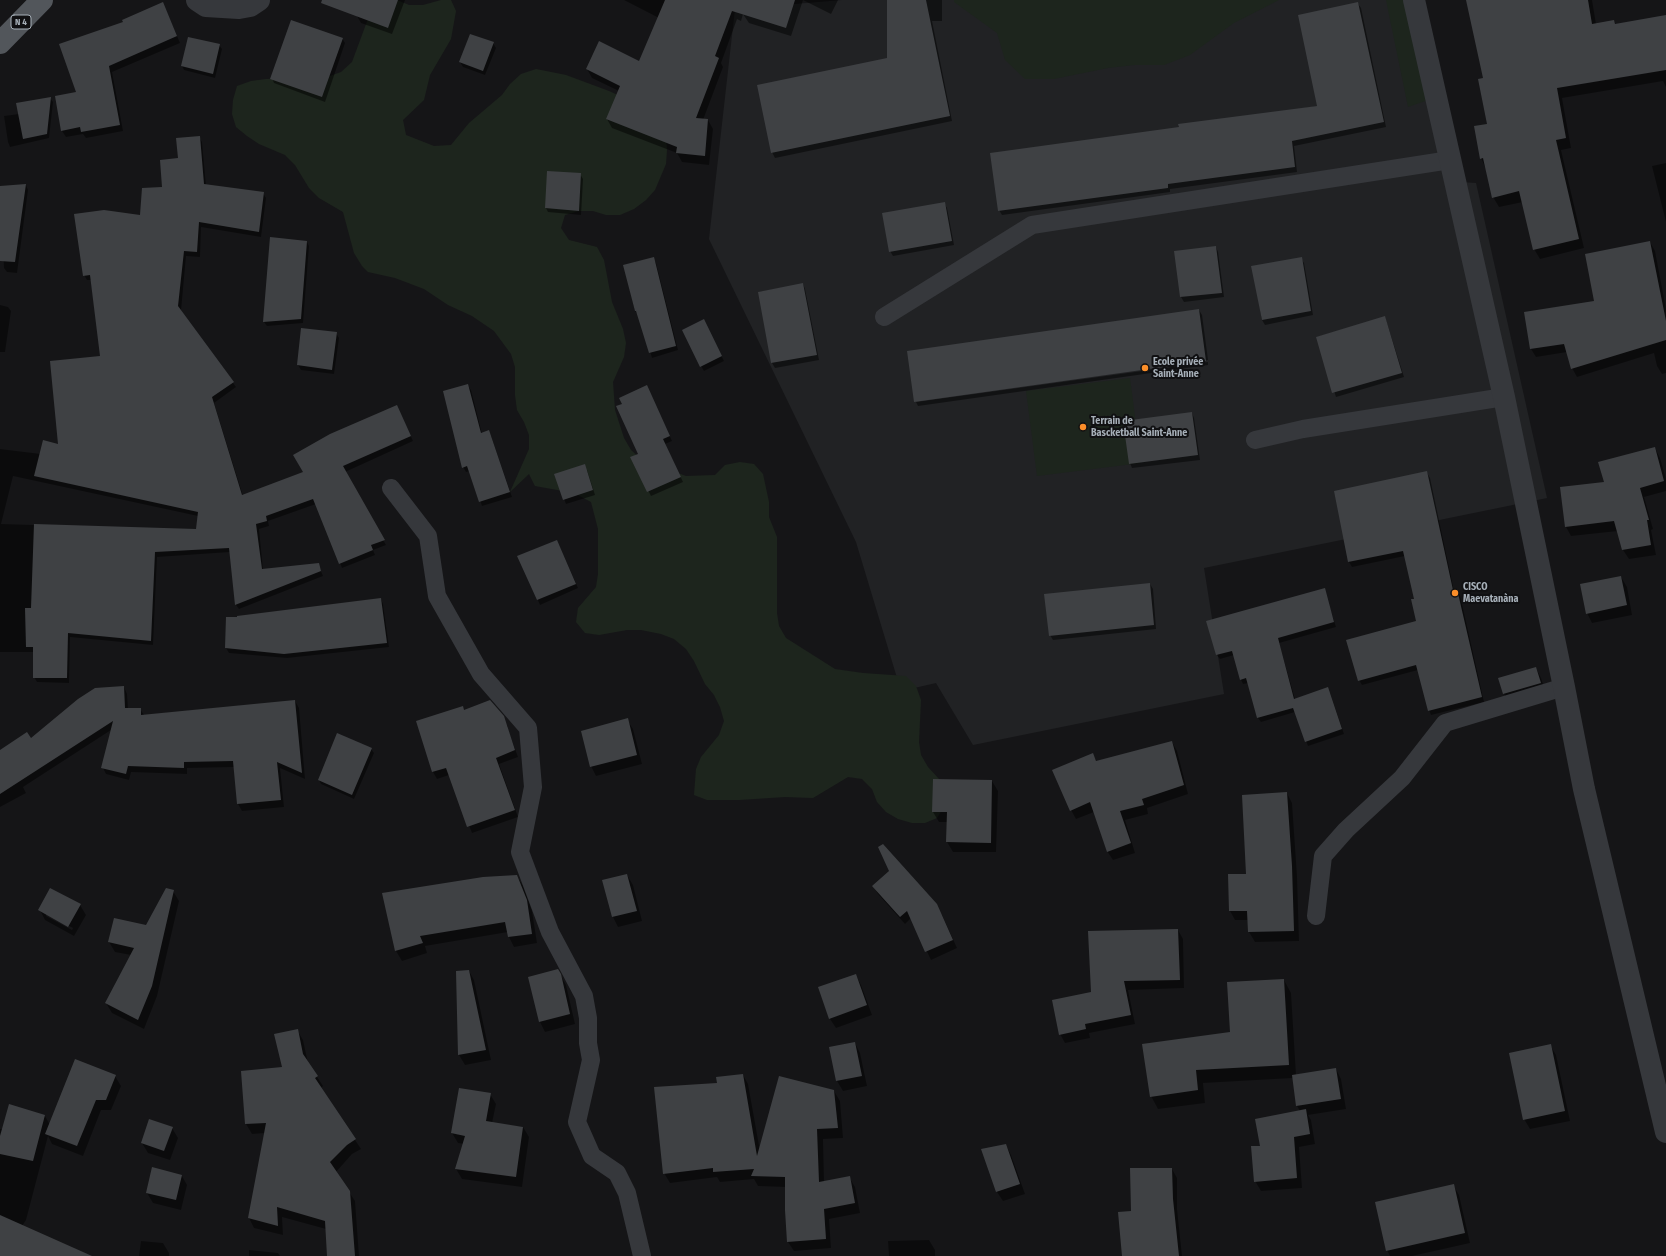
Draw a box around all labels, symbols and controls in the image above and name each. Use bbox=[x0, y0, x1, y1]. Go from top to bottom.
road number: N 4 bbox=[11, 15, 31, 29]
place label: Ecole privée Saint-Anne bbox=[1153, 356, 1203, 380]
marker: Ecole privée Saint-Anne bbox=[1140, 363, 1150, 373]
place label: Terrain de Bascketball Saint-Anne bbox=[1091, 415, 1187, 438]
marker: Terrain de Bascketball Saint-Anne bbox=[1078, 422, 1088, 432]
place label: CISCO Maevatanàna bbox=[1463, 581, 1518, 604]
marker: CISCO Maevatanàna bbox=[1450, 588, 1460, 598]

